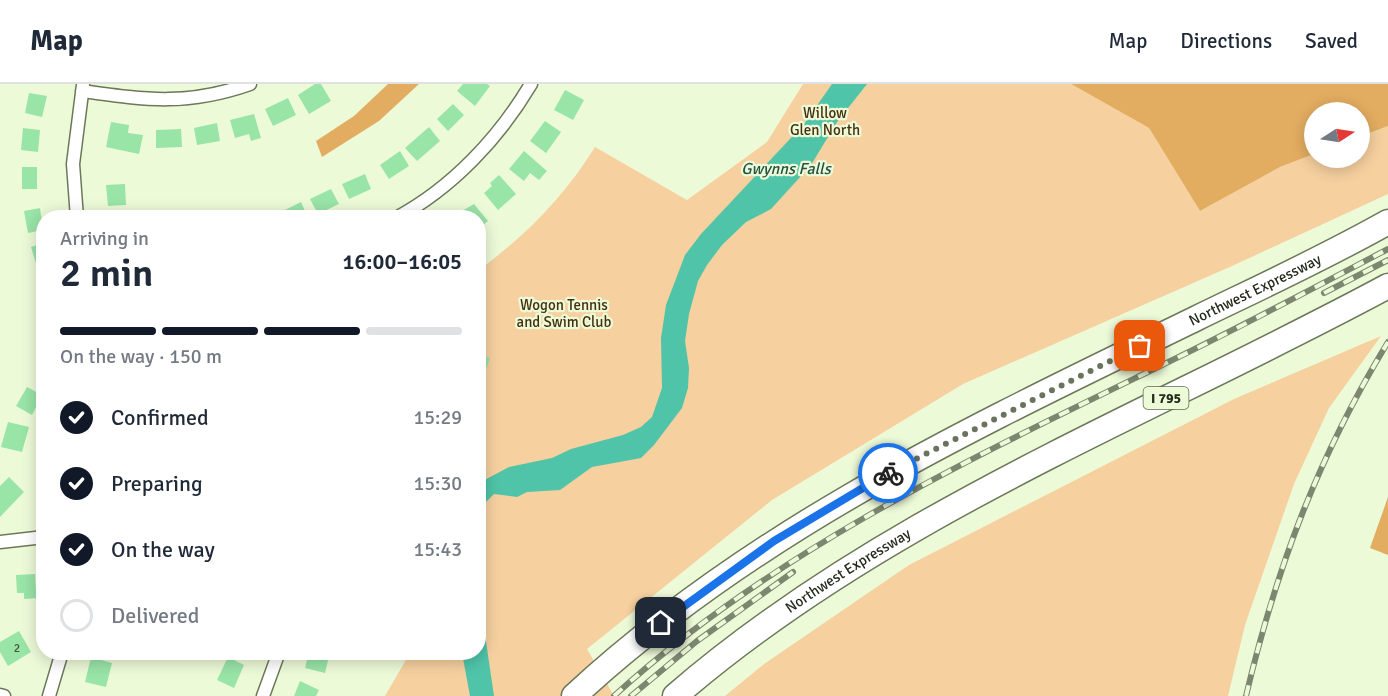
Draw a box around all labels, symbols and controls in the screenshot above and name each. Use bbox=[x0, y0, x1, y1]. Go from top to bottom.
text: Map bbox=[30, 24, 83, 58]
text: Map bbox=[1109, 28, 1147, 54]
text: Directions bbox=[1180, 28, 1272, 54]
text: Saved bbox=[1305, 28, 1358, 54]
north arrow bbox=[1304, 102, 1370, 168]
map controls bbox=[1304, 102, 1370, 168]
park label: Willow Glen North bbox=[790, 104, 860, 139]
water label: Gwynns Falls bbox=[741, 159, 833, 179]
text: Arriving in bbox=[60, 226, 149, 251]
text: 16:00–16:05 bbox=[343, 248, 462, 275]
text: 2 min bbox=[60, 249, 153, 297]
street label: Northwest Expressway bbox=[1186, 250, 1324, 330]
park label: Wogon Tennis and Swim Club bbox=[517, 296, 612, 331]
pin bbox=[1114, 320, 1165, 371]
icon: bag bbox=[1123, 329, 1156, 362]
text: On the way · 150 m bbox=[60, 344, 222, 369]
road number: I 795 bbox=[1144, 387, 1188, 409]
icon: check bbox=[60, 401, 93, 434]
text: Confirmed bbox=[111, 404, 209, 431]
text: 15:29 bbox=[413, 405, 462, 430]
courier bbox=[858, 443, 918, 503]
icon: bike bbox=[872, 457, 905, 490]
icon: check bbox=[60, 467, 93, 500]
text: Preparing bbox=[111, 470, 203, 497]
text: 15:30 bbox=[413, 471, 462, 496]
street label: Northwest Expressway bbox=[782, 524, 914, 617]
icon: check bbox=[60, 533, 93, 566]
text: On the way bbox=[111, 536, 215, 563]
text: 15:43 bbox=[413, 537, 462, 562]
pin bbox=[635, 597, 686, 648]
text: Delivered bbox=[111, 602, 199, 629]
icon: home bbox=[644, 606, 677, 639]
house number: 2 bbox=[14, 641, 20, 656]

